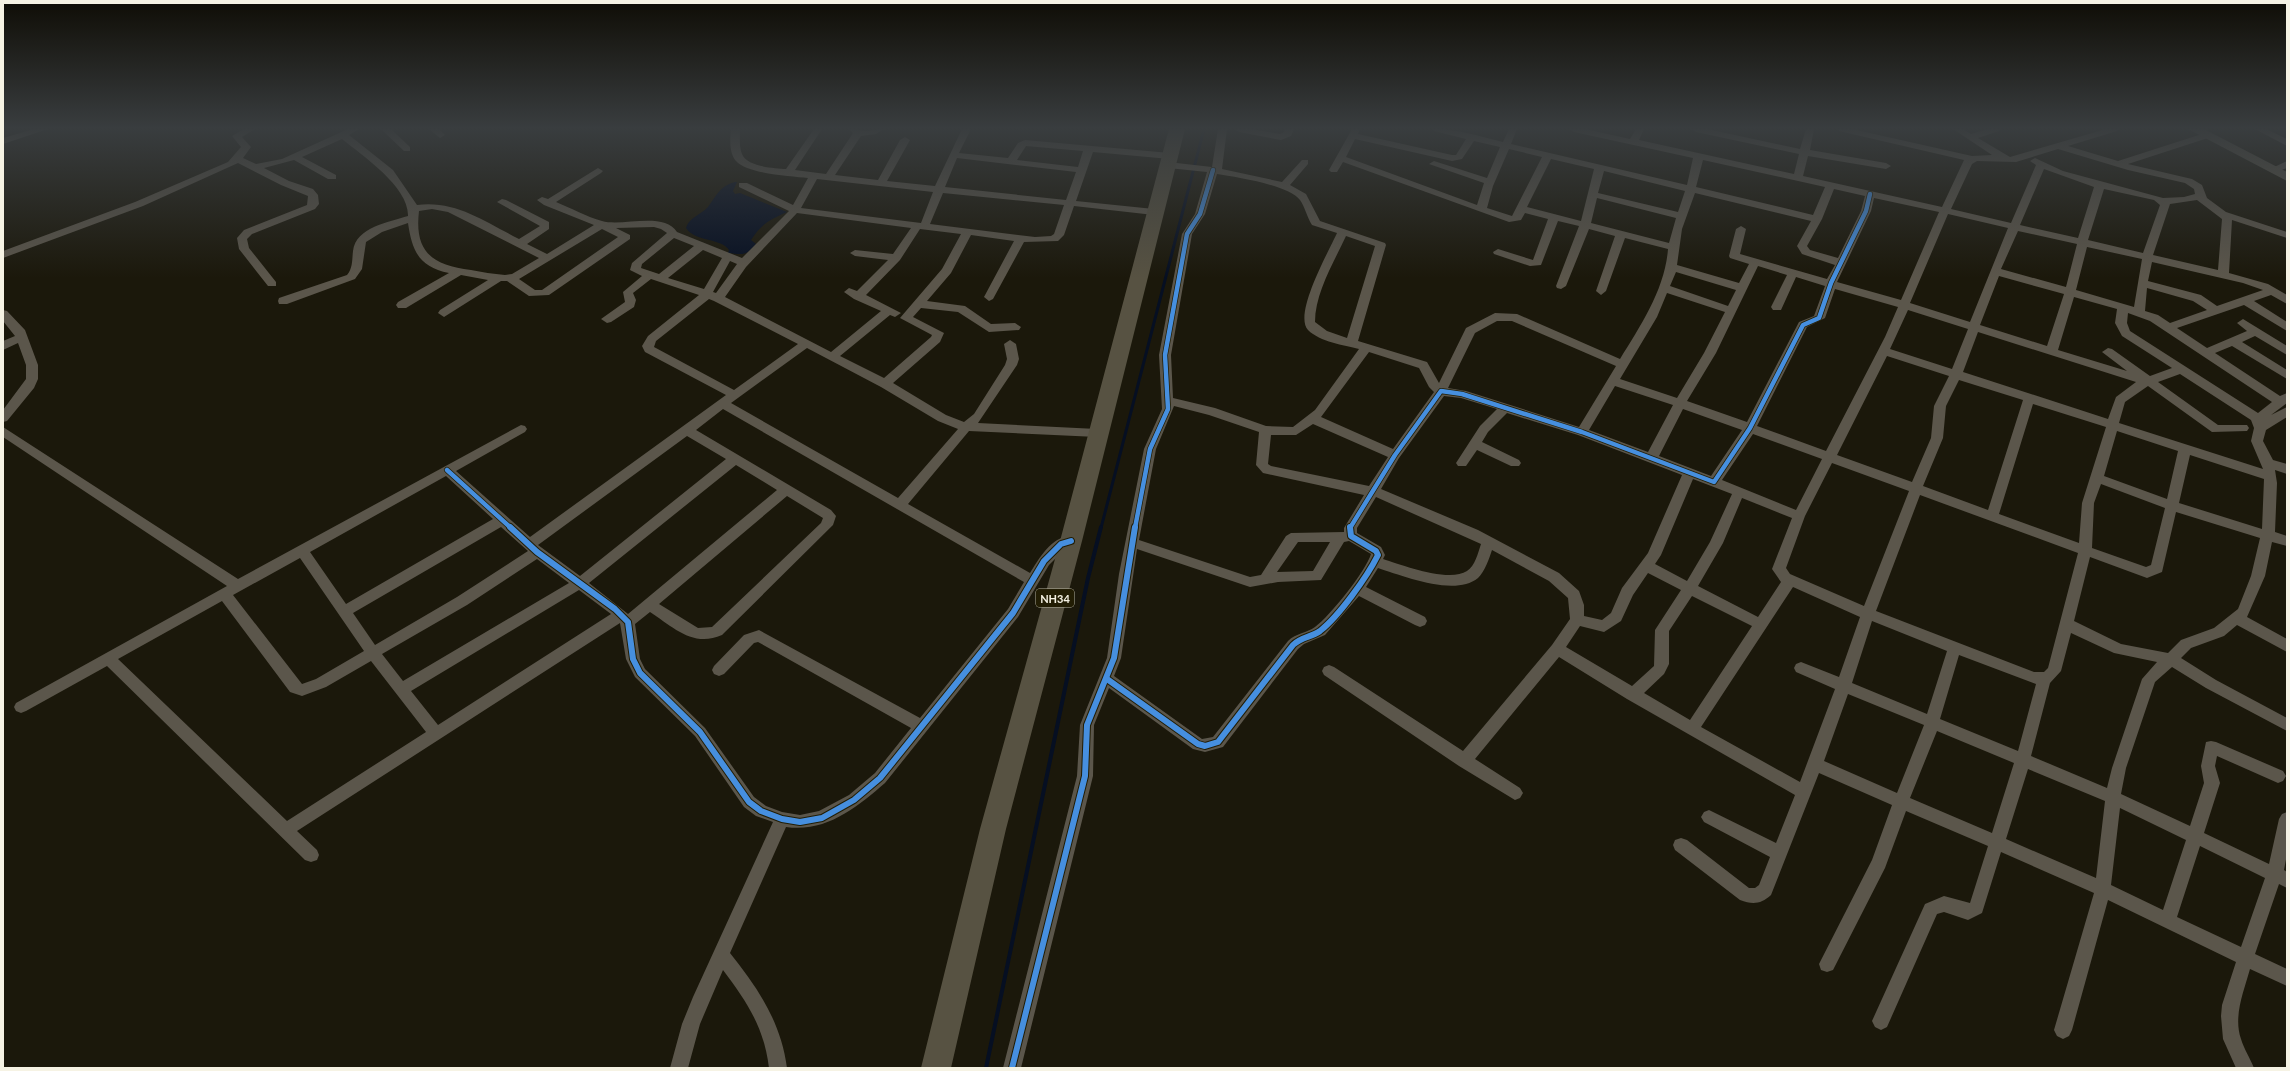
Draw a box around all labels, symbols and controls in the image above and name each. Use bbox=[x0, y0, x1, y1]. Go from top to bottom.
road number: NH34 bbox=[1036, 589, 1074, 607]

